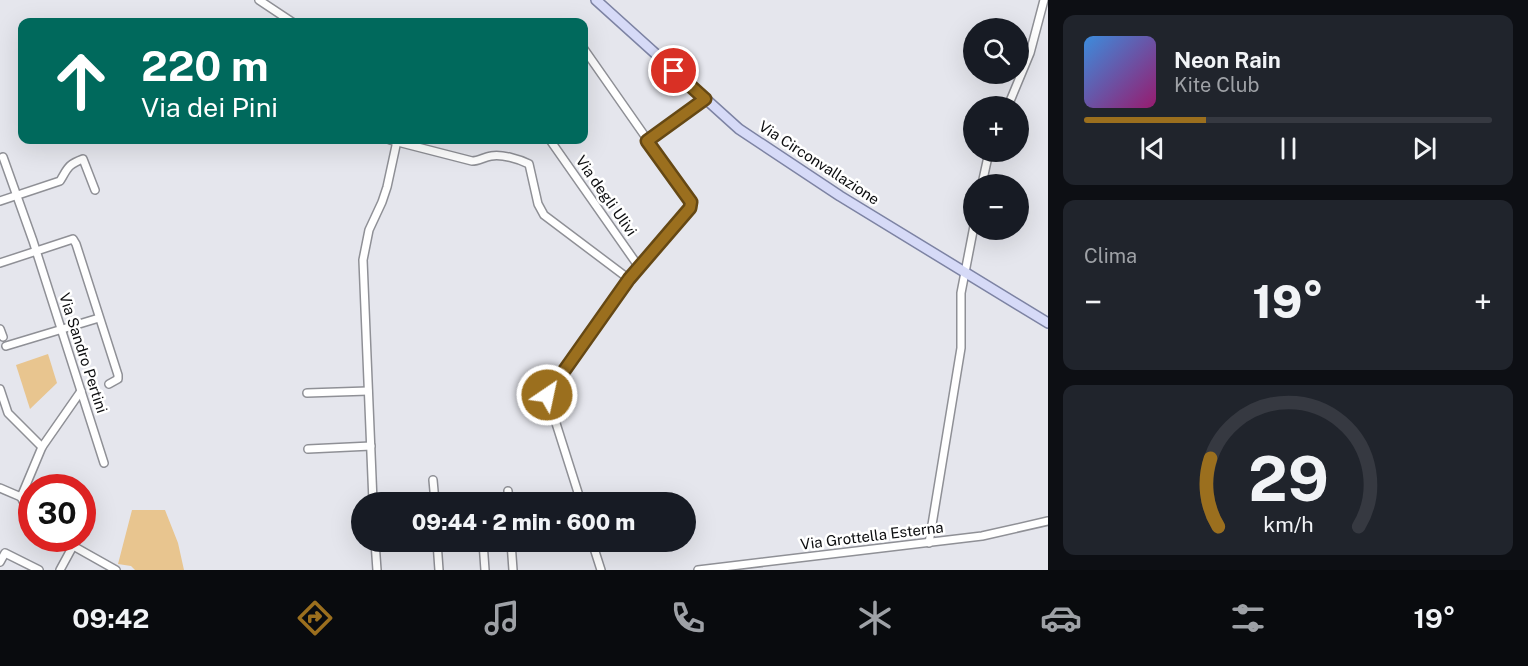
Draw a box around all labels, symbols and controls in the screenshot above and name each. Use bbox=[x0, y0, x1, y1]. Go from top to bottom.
map controls bbox=[963, 18, 1029, 240]
button: search bbox=[963, 18, 1029, 84]
text: 220 m bbox=[141, 41, 269, 90]
icon: ahead bbox=[42, 42, 120, 120]
pin bbox=[648, 45, 699, 96]
text: Neon Rain bbox=[1174, 47, 1281, 73]
icon: arrive bbox=[657, 54, 690, 87]
text: Kite Club bbox=[1174, 73, 1259, 97]
text: Via dei Pini bbox=[141, 91, 278, 123]
button: + bbox=[963, 96, 1029, 162]
street label: Via Circonvallazione bbox=[756, 117, 883, 208]
icon: previous bbox=[1136, 132, 1169, 165]
icon: pause bbox=[1272, 132, 1305, 165]
icon: next bbox=[1408, 132, 1441, 165]
street label: Via degli Ulivi bbox=[572, 152, 640, 239]
button: − bbox=[963, 174, 1029, 240]
text: Clima bbox=[1084, 244, 1137, 268]
text: 19° bbox=[1252, 275, 1324, 328]
text: − bbox=[1084, 283, 1102, 321]
text: + bbox=[1474, 283, 1492, 321]
street label: Via Sandro Pertini bbox=[56, 291, 111, 415]
position arrow bbox=[515, 363, 579, 427]
text: 29 bbox=[1248, 442, 1328, 515]
speed limit sign: 30 bbox=[18, 474, 96, 552]
text: 09:44 · 2 min · 600 m bbox=[412, 509, 635, 535]
text: km/h bbox=[1263, 512, 1313, 537]
street label: Via Grottella Esterna bbox=[799, 518, 944, 553]
icon: directions bbox=[294, 597, 336, 639]
icon: music bbox=[481, 597, 523, 639]
icon: phone bbox=[667, 597, 709, 639]
icon: climate bbox=[854, 597, 896, 639]
icon: car bbox=[1040, 597, 1082, 639]
icon: filters bbox=[1227, 597, 1269, 639]
text: 09:42 bbox=[72, 602, 149, 634]
text: 19° bbox=[1414, 602, 1456, 634]

